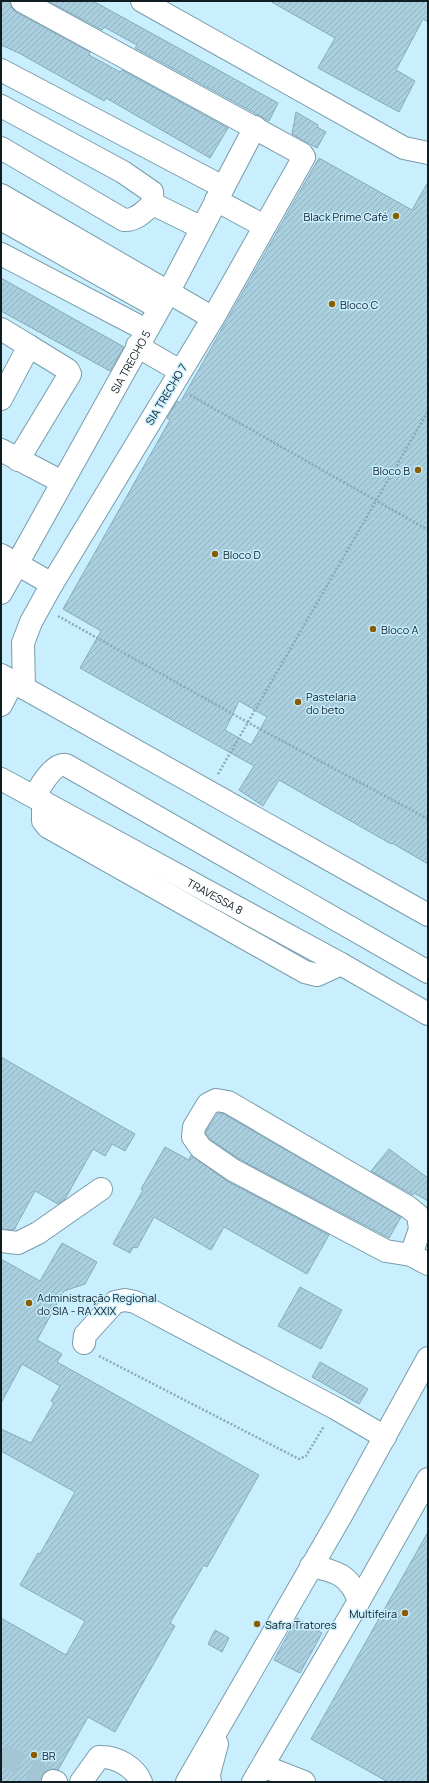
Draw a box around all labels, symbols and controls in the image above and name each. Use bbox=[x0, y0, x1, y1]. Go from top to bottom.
place label: Black Prime Café bbox=[303, 209, 389, 224]
marker: Black Prime Café bbox=[391, 211, 401, 221]
place label: Bloco C bbox=[340, 297, 378, 312]
marker: Bloco C bbox=[327, 299, 337, 309]
street label: SIA TRECHO 5 bbox=[106, 327, 153, 396]
street label: SIA TRECHO 7 bbox=[142, 361, 190, 427]
place label: Bloco B bbox=[373, 463, 410, 478]
marker: Bloco B bbox=[413, 465, 423, 475]
place label: Bloco D bbox=[223, 547, 261, 562]
marker: Bloco D bbox=[210, 549, 220, 559]
place label: Bloco A bbox=[381, 622, 418, 637]
marker: Bloco A bbox=[368, 624, 378, 634]
place label: Pastelaria do beto bbox=[306, 689, 356, 717]
marker: Pastelaria do beto bbox=[293, 697, 303, 707]
street label: TRAVESSA 8 bbox=[185, 874, 246, 917]
place label: Administração Regional do SIA - RA XXIX bbox=[37, 1290, 157, 1318]
marker: Administração Regional do SIA - RA XXIX bbox=[24, 1298, 34, 1308]
place label: Multifeira bbox=[349, 1606, 397, 1621]
marker: Multifeira bbox=[400, 1608, 410, 1618]
place label: Safra Tratores bbox=[265, 1617, 337, 1632]
marker: Safra Tratores bbox=[252, 1619, 262, 1629]
place label: BR bbox=[42, 1748, 56, 1763]
marker: BR bbox=[29, 1750, 39, 1760]

